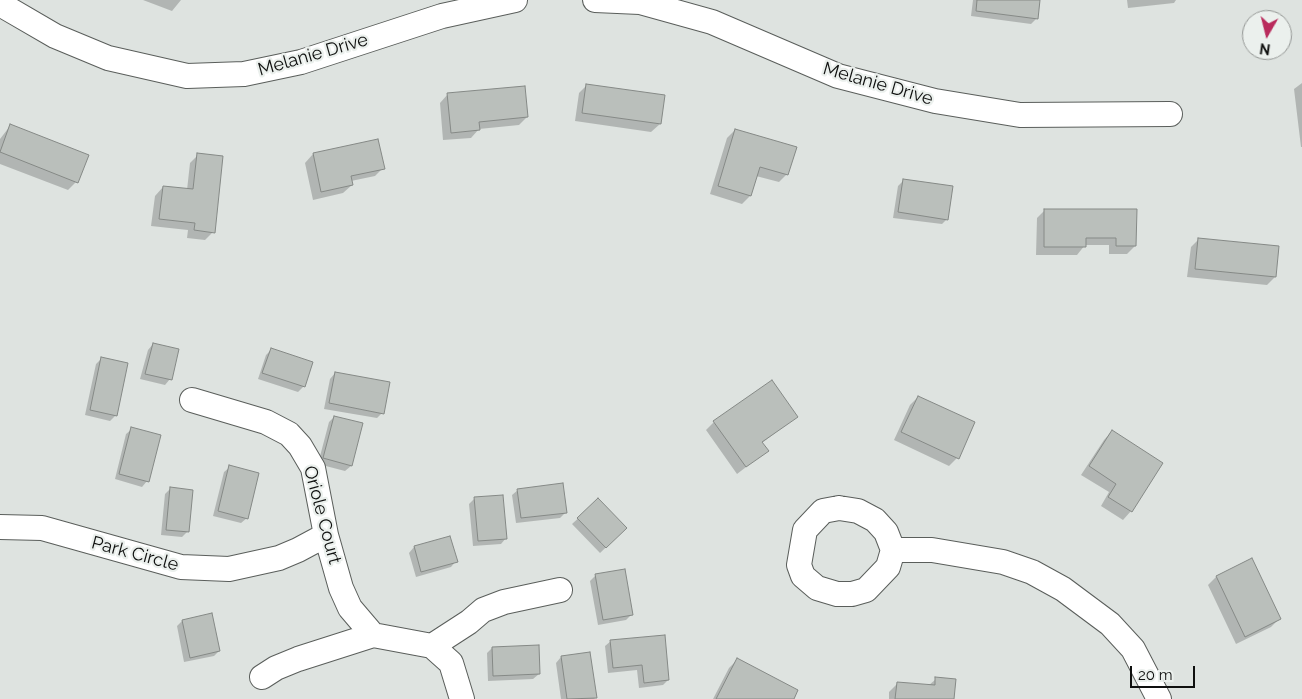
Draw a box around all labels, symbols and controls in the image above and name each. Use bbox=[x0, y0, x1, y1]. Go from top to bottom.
north arrow bbox=[1242, 10, 1292, 60]
street label: Melanie Drive bbox=[256, 29, 370, 81]
text: N bbox=[1259, 40, 1271, 58]
street label: Melanie Drive bbox=[821, 58, 935, 110]
street label: Oriole Court bbox=[299, 464, 345, 566]
street label: Park Circle bbox=[89, 532, 181, 576]
scale bar bbox=[1132, 656, 1197, 688]
text: 20 m bbox=[1138, 666, 1173, 684]

